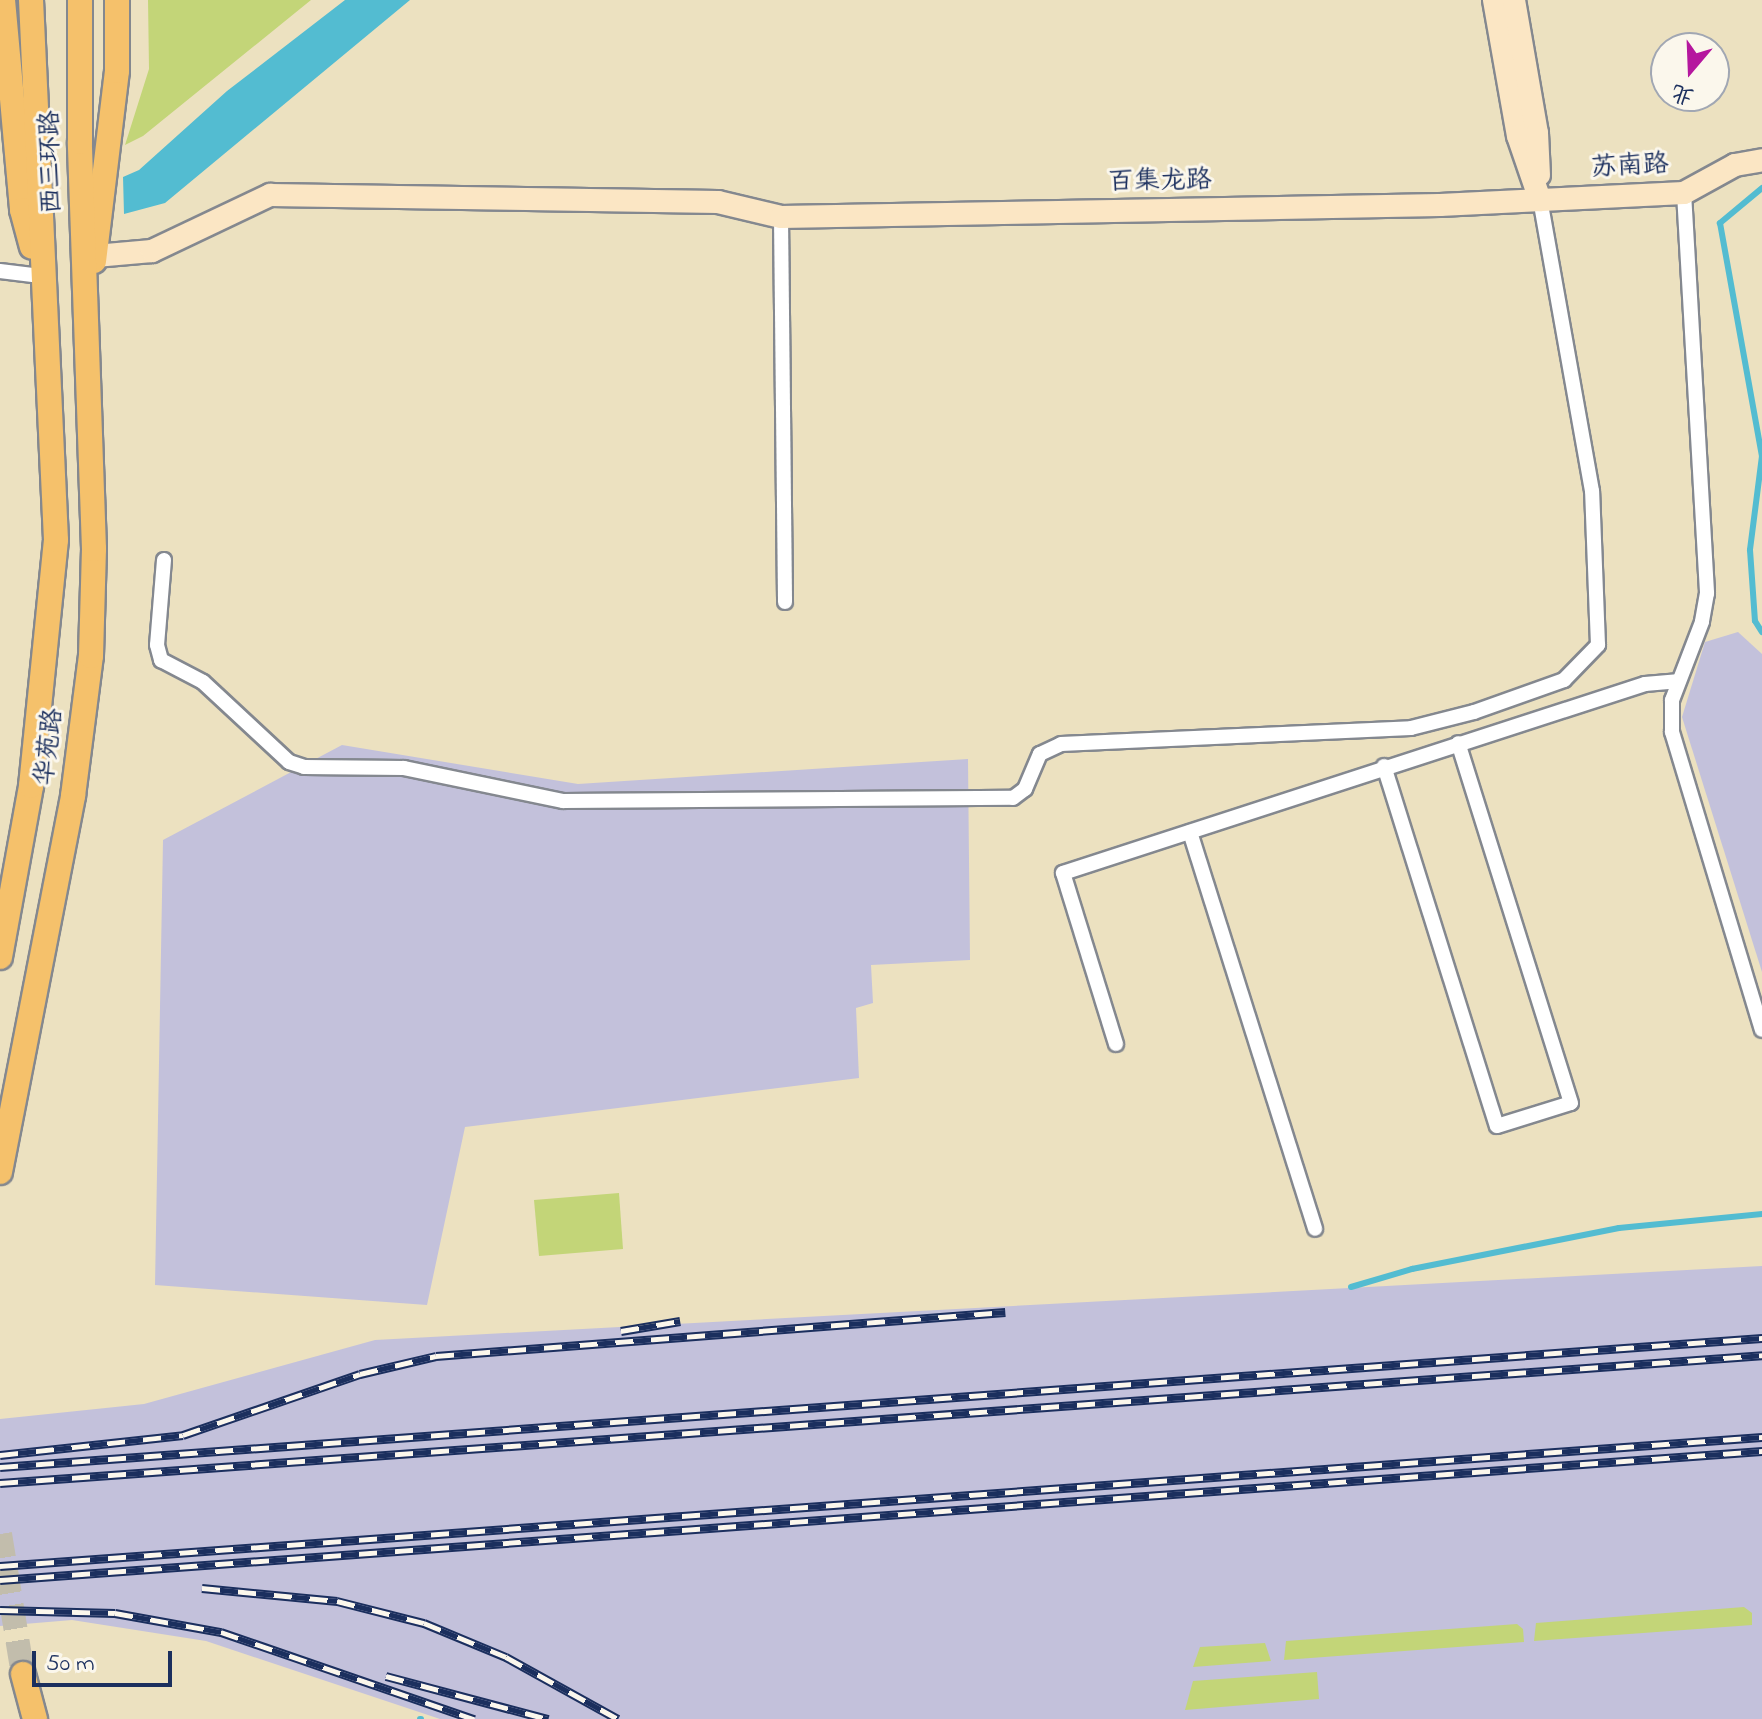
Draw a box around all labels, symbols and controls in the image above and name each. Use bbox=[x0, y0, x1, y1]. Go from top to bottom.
north arrow bbox=[1650, 32, 1730, 112]
text: 北 bbox=[1667, 74, 1698, 112]
street label: 西三环路 bbox=[36, 110, 70, 214]
street label: 苏南路 bbox=[1590, 150, 1670, 186]
street label: 百集龙路 bbox=[1108, 166, 1212, 200]
street label: 华苑路 bbox=[31, 706, 71, 788]
scale bar bbox=[36, 1635, 176, 1685]
text: 50 m bbox=[46, 1647, 95, 1682]

